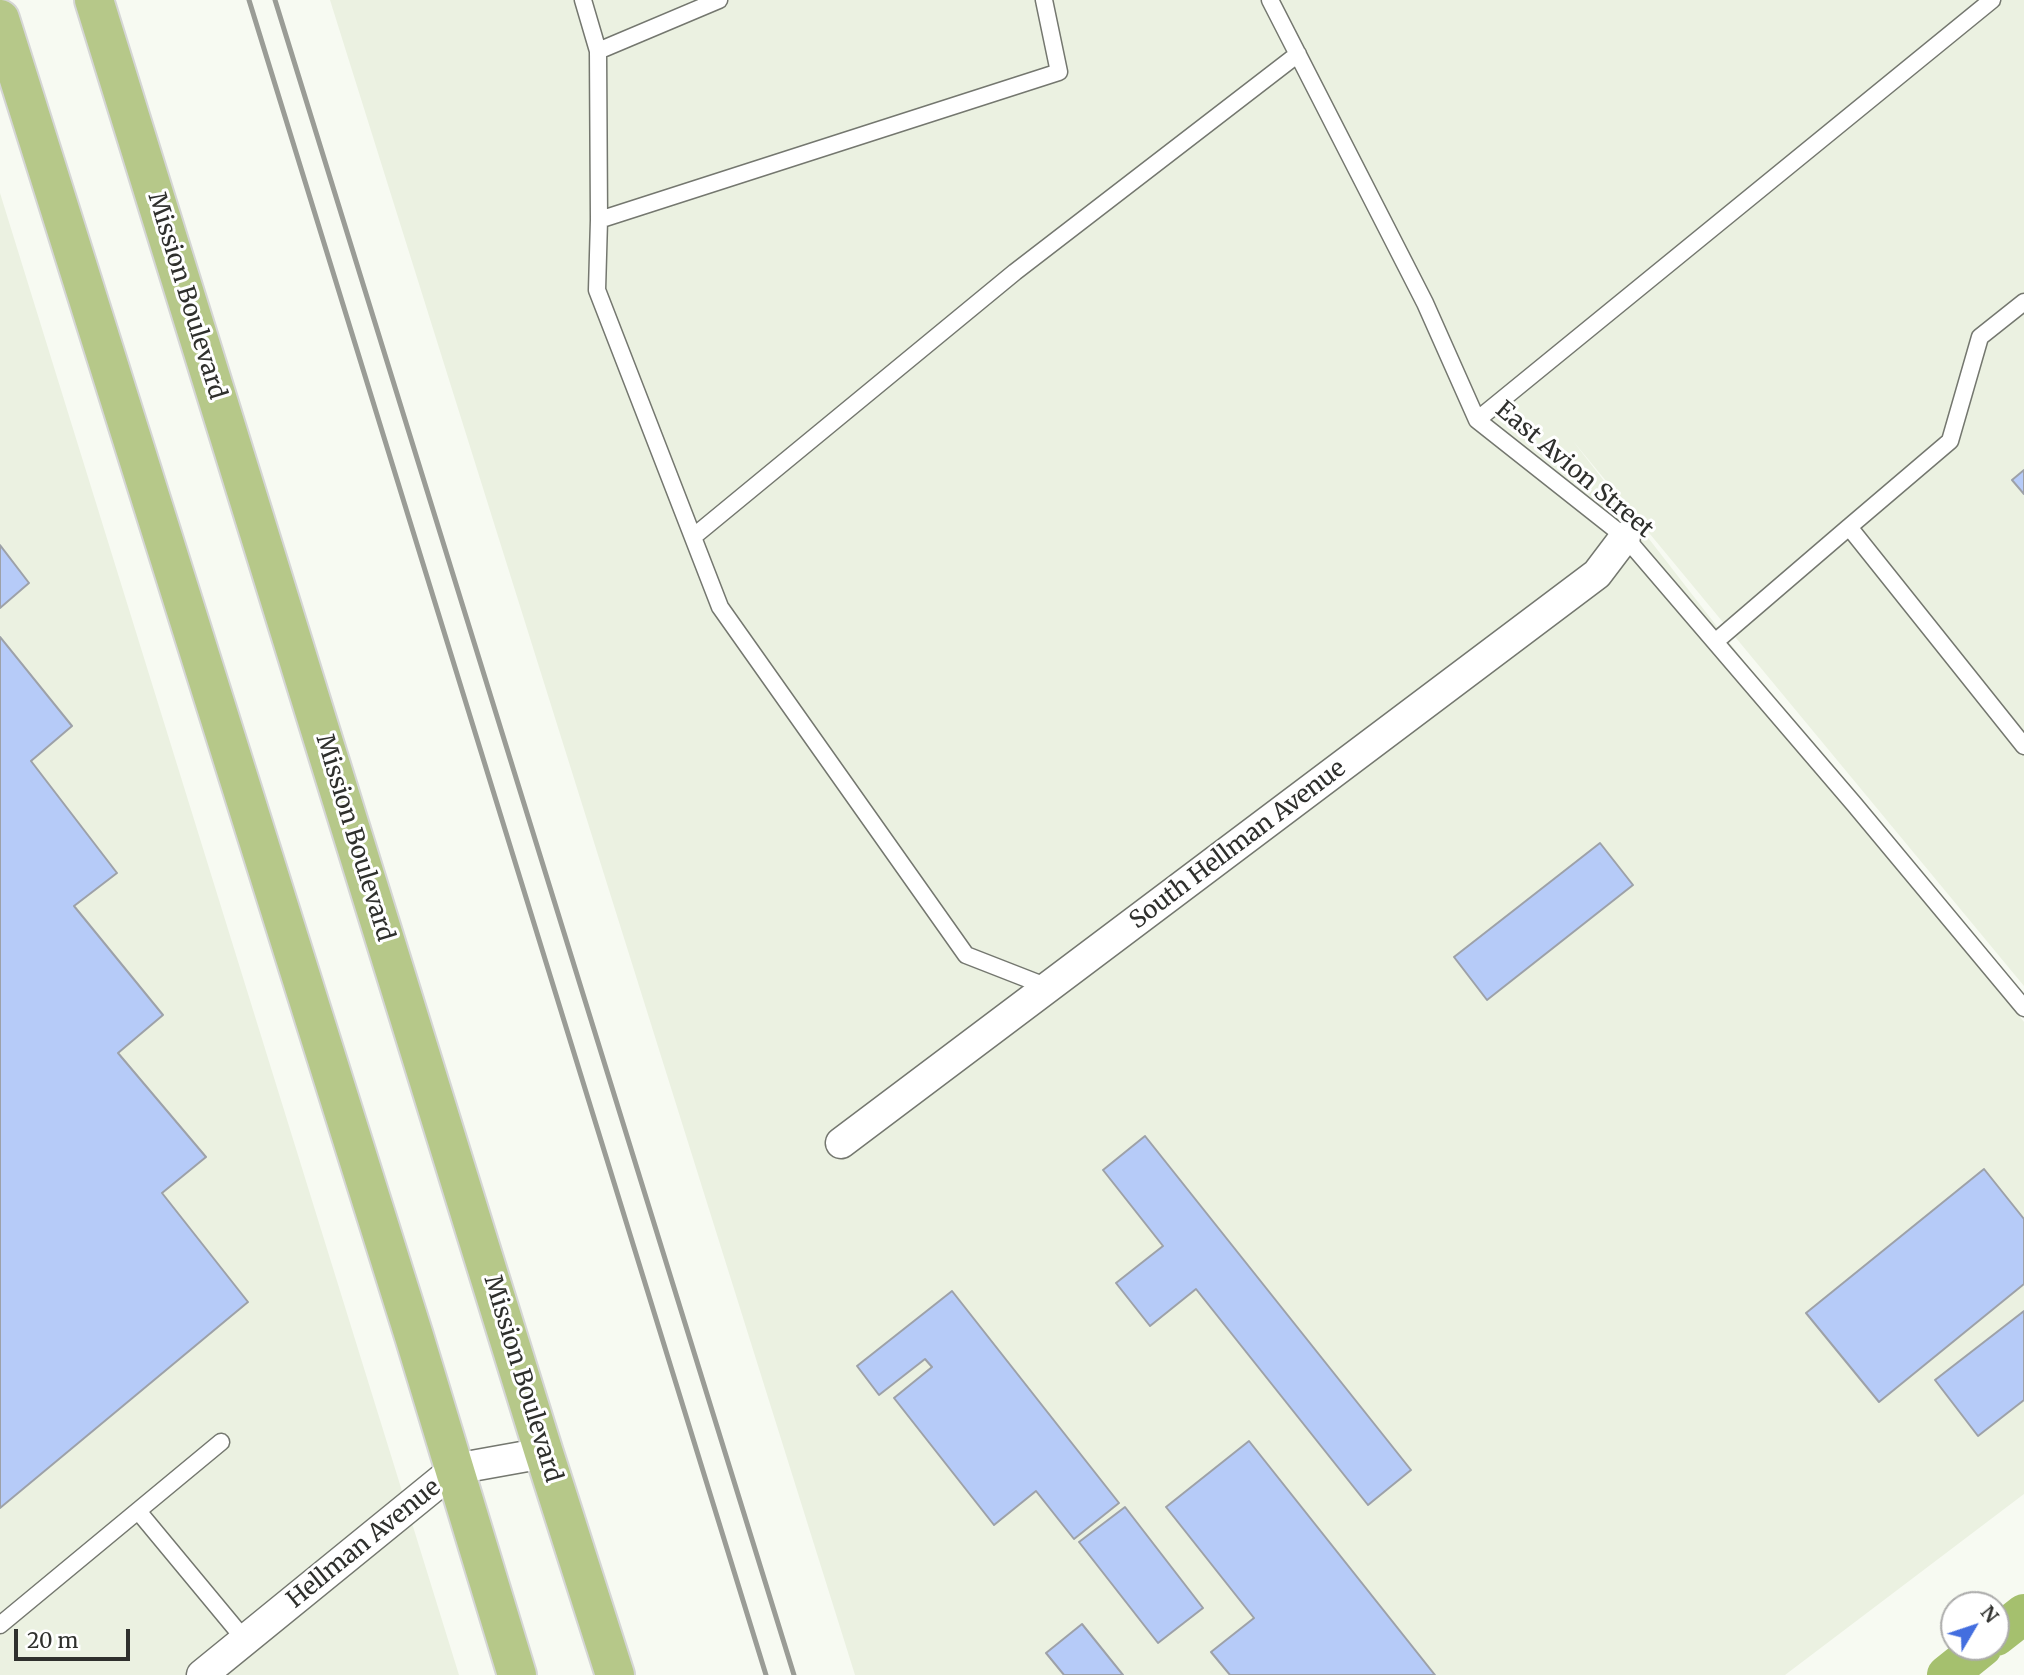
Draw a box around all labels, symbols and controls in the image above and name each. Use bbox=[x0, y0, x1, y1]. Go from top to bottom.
street label: Mission Boulevard bbox=[141, 189, 231, 403]
street label: East Avion Street bbox=[1489, 396, 1659, 544]
street label: Mission Boulevard bbox=[309, 731, 399, 945]
street label: South Hellman Avenue bbox=[1124, 754, 1352, 936]
street label: Mission Boulevard bbox=[477, 1272, 567, 1486]
street label: Hellman Avenue bbox=[282, 1473, 446, 1615]
north arrow bbox=[1940, 1591, 2010, 1661]
text: N bbox=[1976, 1601, 2004, 1627]
scale bar bbox=[18, 1616, 133, 1660]
text: 20 m bbox=[27, 1627, 78, 1654]

